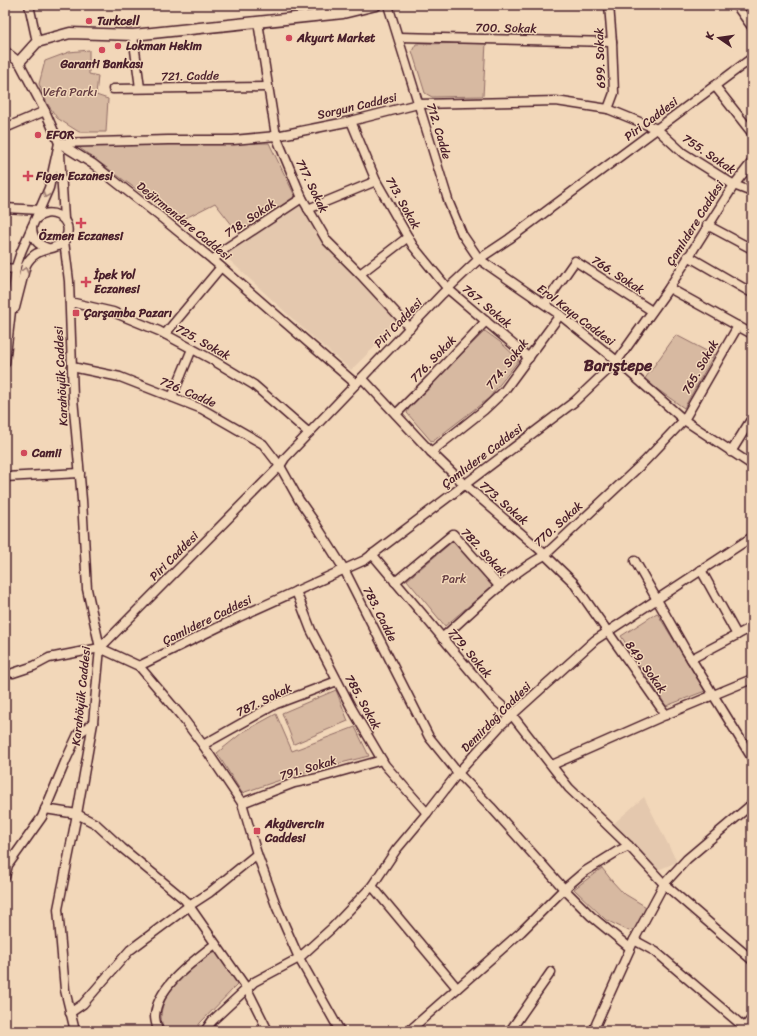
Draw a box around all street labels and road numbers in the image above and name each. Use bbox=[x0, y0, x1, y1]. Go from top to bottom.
street label: 700. Sokak bbox=[475, 16, 537, 40]
street label: 699. Sokak bbox=[588, 27, 612, 89]
street label: 721. Cadde bbox=[161, 64, 219, 88]
street label: Sorgun Caddesi bbox=[315, 86, 400, 126]
street label: Piri Caddesi bbox=[619, 91, 683, 147]
street label: 712. Cadde bbox=[420, 100, 458, 162]
street label: 755. Sokak bbox=[678, 128, 741, 180]
street label: 717. Sokak bbox=[289, 155, 335, 217]
street label: 713. Sokak bbox=[379, 172, 427, 234]
street label: Çamlıdere Caddesi bbox=[660, 175, 730, 270]
street label: Değirmendere Caddesi bbox=[132, 176, 237, 267]
street label: 718. Sokak bbox=[220, 192, 281, 243]
street label: 766. Sokak bbox=[587, 250, 650, 301]
street label: 767. Sokak bbox=[457, 278, 517, 334]
street label: Erol Kaya Caddesi bbox=[532, 278, 620, 352]
street label: Piri Caddesi bbox=[368, 292, 428, 353]
street label: 725. Sokak bbox=[171, 318, 235, 367]
street label: Karahöyük Caddesi bbox=[47, 325, 75, 426]
street label: 776. Sokak bbox=[404, 329, 462, 388]
street label: 774. Sokak bbox=[480, 333, 535, 395]
street label: 765. Sokak bbox=[675, 335, 725, 399]
street label: 726. Cadde bbox=[156, 370, 220, 414]
street label: Çamlıdere Caddesi bbox=[437, 418, 528, 494]
street label: 773. Sokak bbox=[474, 475, 534, 531]
street label: 770. Sokak bbox=[528, 495, 588, 552]
street label: 782. Sokak bbox=[455, 522, 513, 582]
street label: Piri Caddesi bbox=[144, 525, 205, 586]
street label: 783. Cadde bbox=[357, 582, 403, 646]
street label: Çamlıdere Caddesi bbox=[158, 588, 256, 651]
street label: 779. Sokak bbox=[442, 623, 498, 684]
street label: 849. Sokak bbox=[619, 636, 673, 699]
street label: Karahöyük Caddesi bbox=[65, 645, 97, 747]
street label: 785. Sokak bbox=[339, 670, 388, 734]
street label: Demirdağ Caddesi bbox=[455, 676, 537, 758]
street label: 787. Sokak bbox=[232, 677, 296, 723]
street label: 791. Sokak bbox=[277, 749, 340, 787]

